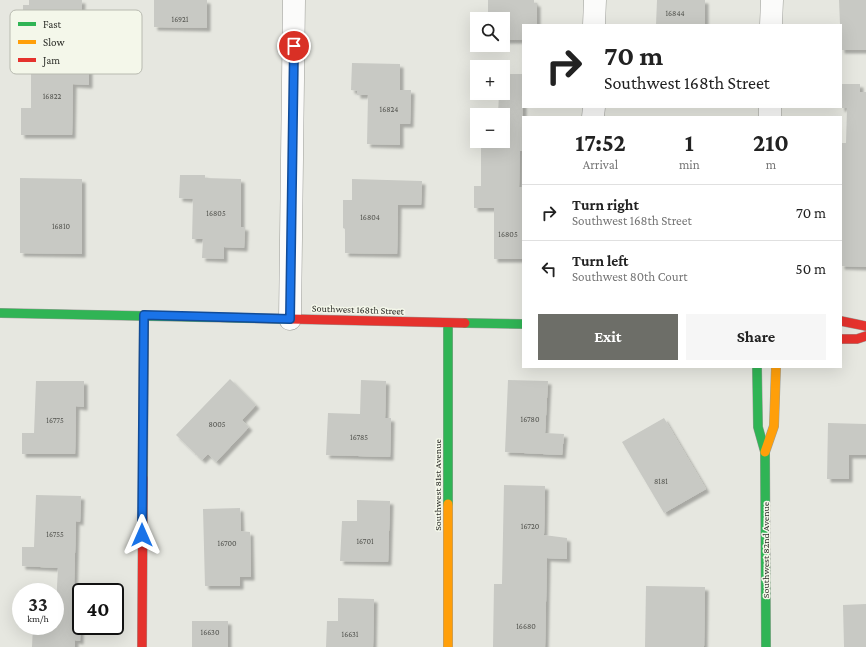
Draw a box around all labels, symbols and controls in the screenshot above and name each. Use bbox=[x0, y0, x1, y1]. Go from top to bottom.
house number: 16844 bbox=[665, 9, 685, 18]
legend bbox=[10, 10, 142, 74]
map controls bbox=[470, 12, 510, 148]
button: search bbox=[470, 12, 510, 52]
house number: 16921 bbox=[172, 15, 189, 24]
text: Fast bbox=[43, 18, 62, 30]
pin bbox=[277, 29, 311, 63]
icon: arrive bbox=[283, 35, 305, 57]
text: Slow bbox=[43, 36, 65, 48]
icon: right bbox=[538, 40, 590, 92]
text: 70 m bbox=[604, 40, 663, 71]
text: Jam bbox=[42, 54, 60, 67]
button: + bbox=[470, 60, 510, 100]
text: Southwest 168th Street bbox=[604, 73, 770, 93]
house number: 16822 bbox=[43, 92, 61, 101]
house number: 16824 bbox=[380, 105, 398, 114]
button: − bbox=[470, 108, 510, 148]
text: 17:52 bbox=[575, 129, 626, 156]
text: 1 bbox=[685, 129, 694, 156]
text: 210 bbox=[753, 129, 789, 156]
text: Arrival bbox=[583, 157, 618, 172]
text: min bbox=[679, 157, 700, 172]
text: m bbox=[766, 157, 776, 172]
text: Turn right bbox=[572, 197, 639, 213]
icon: right bbox=[538, 202, 560, 224]
text: 70 m bbox=[796, 205, 826, 221]
house number: 16805 bbox=[206, 209, 226, 218]
house number: 16804 bbox=[360, 213, 380, 222]
text: Southwest 168th Street bbox=[572, 213, 692, 228]
house number: 16810 bbox=[52, 222, 71, 231]
house number: 16805 bbox=[498, 230, 518, 239]
text: Turn left bbox=[572, 253, 628, 269]
icon: left bbox=[538, 258, 560, 280]
text: 50 m bbox=[796, 261, 826, 277]
text: Southwest 80th Court bbox=[572, 269, 688, 284]
street label: Southwest 168th Street bbox=[312, 302, 405, 317]
button: Exit bbox=[538, 314, 678, 360]
button: Share bbox=[686, 314, 826, 360]
house number: 16780 bbox=[521, 415, 540, 424]
house number: 16775 bbox=[46, 416, 64, 425]
house number: 8005 bbox=[208, 420, 226, 429]
house number: 16785 bbox=[350, 433, 368, 442]
street label: Southwest 81st Avenue bbox=[432, 439, 443, 531]
house number: 8181 bbox=[654, 477, 668, 486]
street label: Southwest 82nd Avenue bbox=[760, 501, 771, 598]
position arrow bbox=[121, 514, 163, 556]
house number: 16720 bbox=[521, 522, 540, 531]
house number: 16755 bbox=[46, 530, 64, 539]
house number: 16701 bbox=[356, 537, 374, 546]
house number: 16700 bbox=[217, 539, 237, 548]
speed limit sign: 40 bbox=[72, 583, 124, 635]
text: 33 bbox=[28, 593, 48, 615]
text: km/h bbox=[27, 613, 49, 624]
house number: 16680 bbox=[516, 622, 536, 631]
house number: 16630 bbox=[201, 628, 220, 637]
house number: 16631 bbox=[342, 630, 359, 639]

